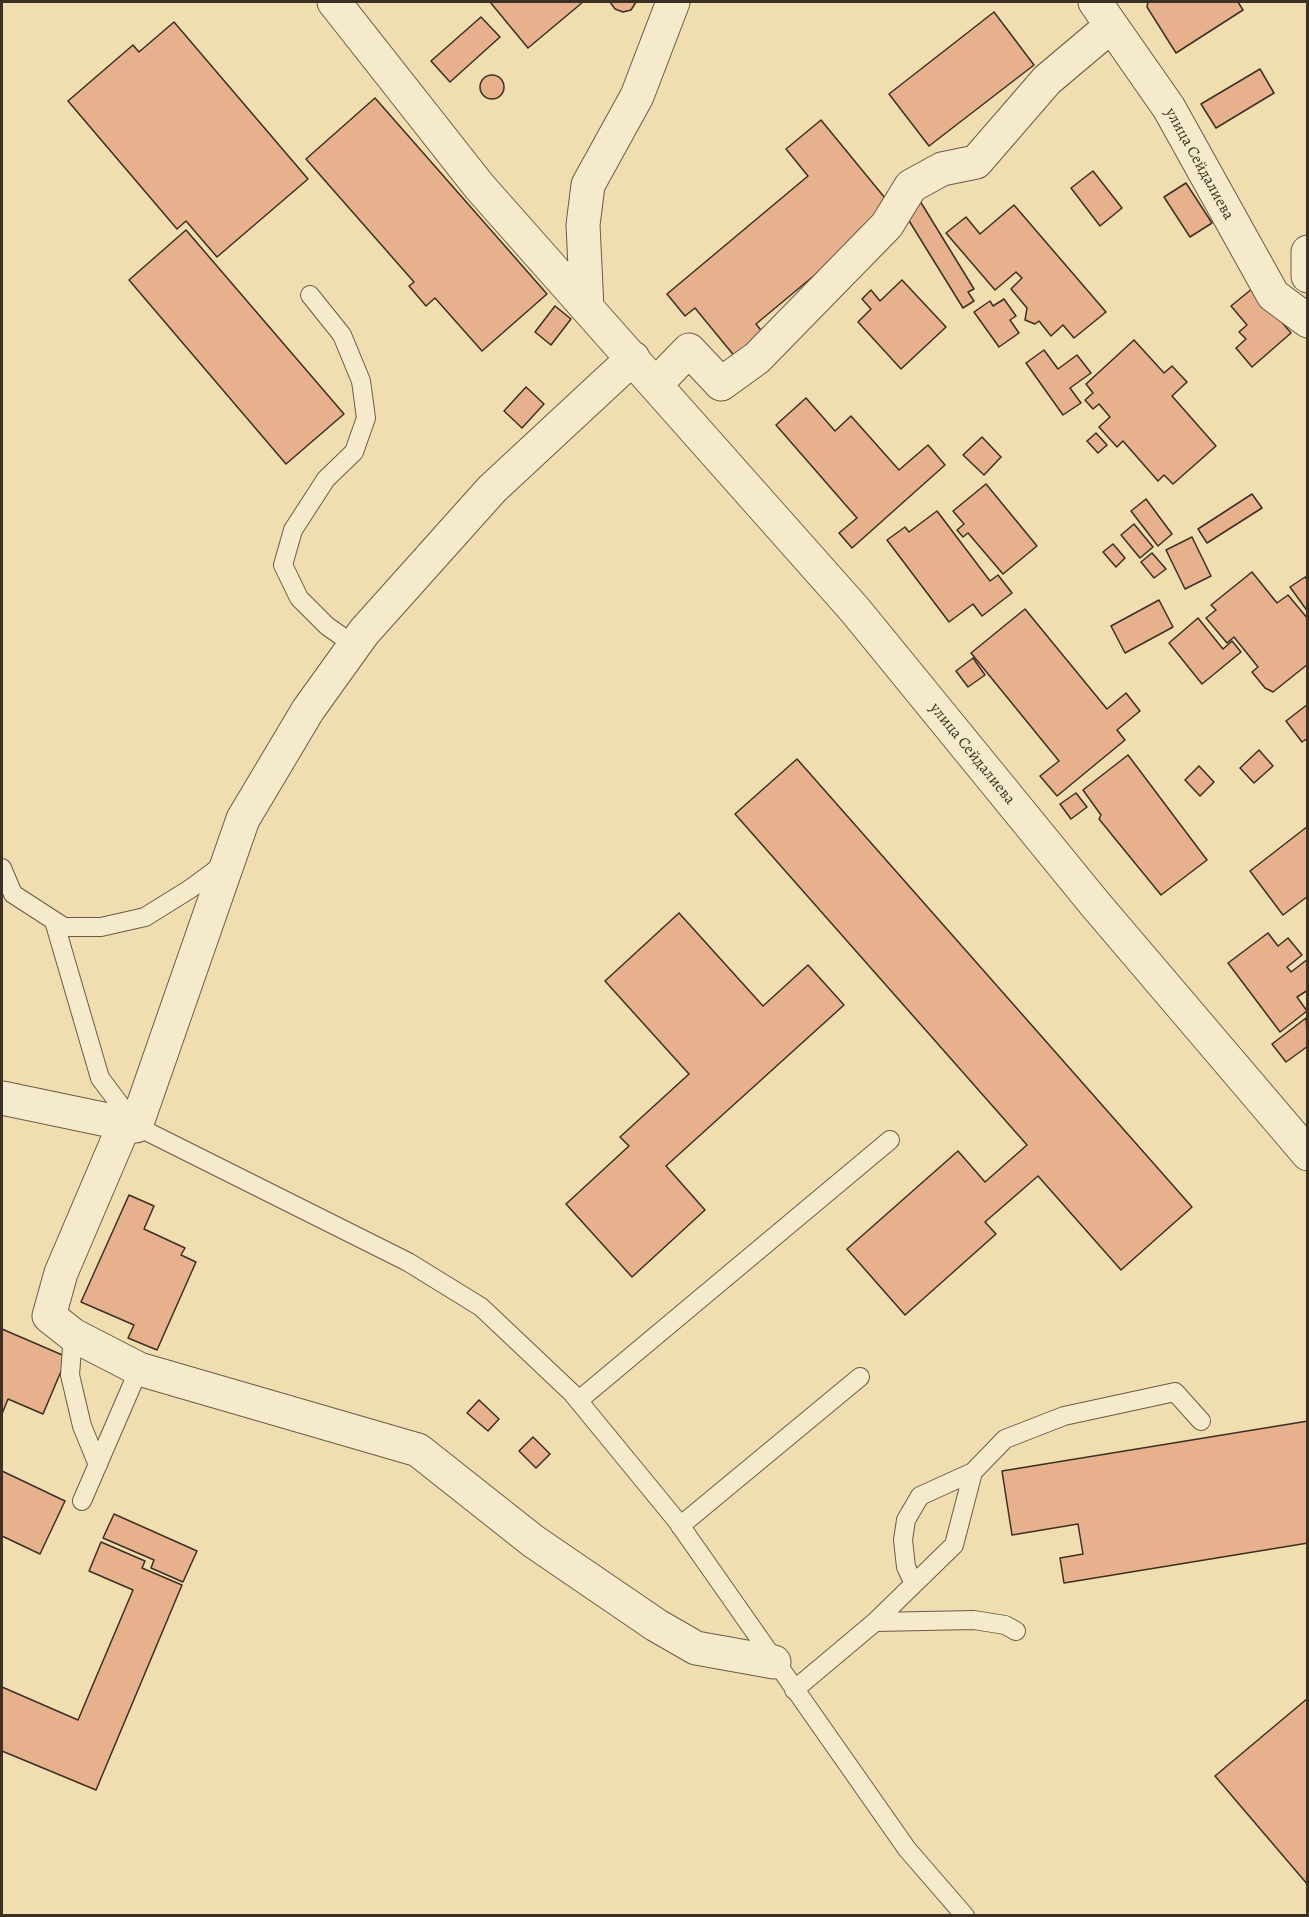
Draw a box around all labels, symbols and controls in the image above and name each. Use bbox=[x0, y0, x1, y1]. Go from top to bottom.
street label: улица Сейдалиева bbox=[1160, 105, 1238, 223]
street label: улица Сейдалиева bbox=[925, 699, 1019, 809]

